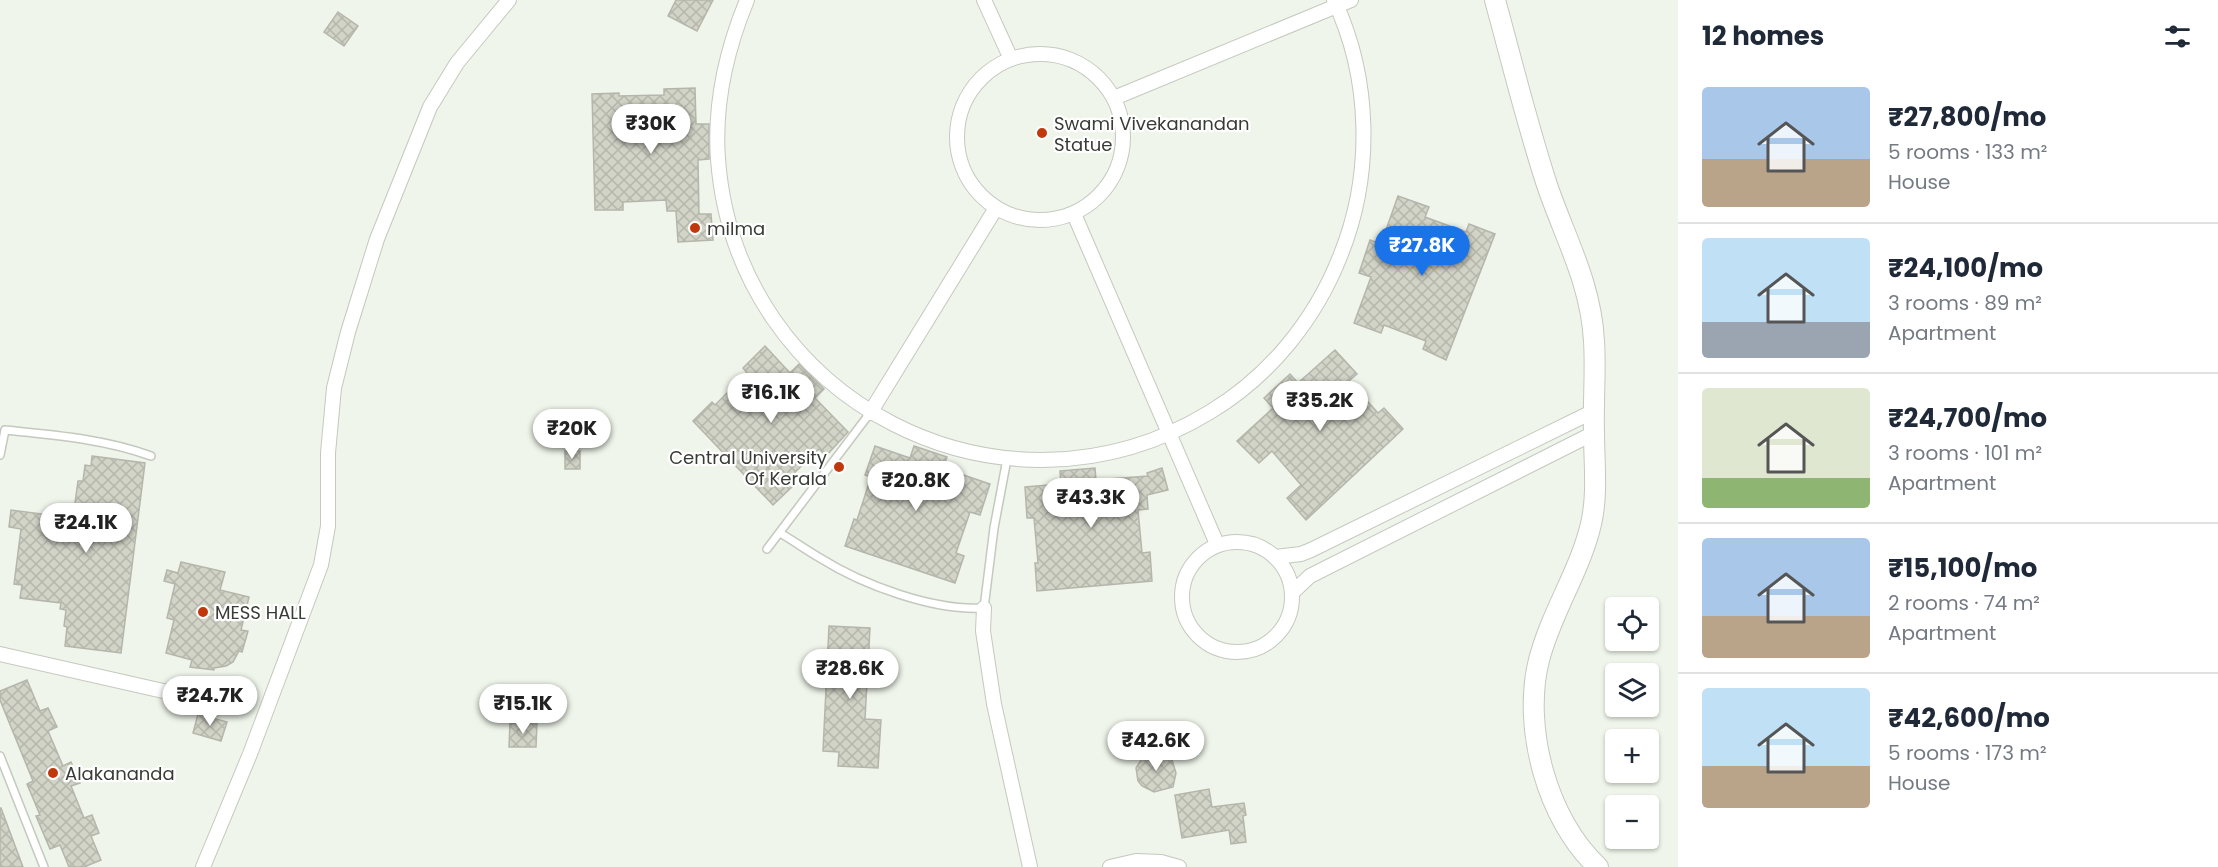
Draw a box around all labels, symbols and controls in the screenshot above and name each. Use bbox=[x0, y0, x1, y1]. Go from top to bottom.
text: 12 homes bbox=[1702, 18, 1824, 54]
icon: filters bbox=[2161, 20, 2194, 53]
text: ₹27,800/mo bbox=[1888, 99, 2046, 135]
pin: ₹30K bbox=[615, 104, 687, 155]
text: ₹30K bbox=[625, 109, 677, 137]
place label: Swami Vivekanandan Statue bbox=[1054, 111, 1250, 157]
icon: home bbox=[1750, 111, 1822, 183]
marker: Swami Vivekanandan Statue bbox=[1035, 126, 1049, 140]
text: 5 rooms · 133 m² bbox=[1888, 138, 2047, 166]
text: House bbox=[1888, 168, 1950, 196]
place label: milma bbox=[707, 216, 765, 241]
marker: milma bbox=[688, 221, 702, 235]
pin: ₹27.8K bbox=[1373, 226, 1471, 277]
text: ₹27.8K bbox=[1389, 231, 1455, 259]
text: ₹24,100/mo bbox=[1888, 250, 2043, 286]
icon: home bbox=[1750, 262, 1822, 334]
text: 3 rooms · 89 m² bbox=[1888, 289, 2042, 317]
text: Apartment bbox=[1888, 319, 1996, 347]
pin: ₹16.1K bbox=[722, 373, 820, 424]
text: ₹16.1K bbox=[741, 378, 801, 406]
pin: ₹35.2K bbox=[1271, 381, 1369, 432]
text: ₹35.2K bbox=[1286, 386, 1354, 414]
text: ₹24,700/mo bbox=[1888, 400, 2047, 436]
pin: ₹20K bbox=[536, 409, 608, 460]
icon: home bbox=[1750, 412, 1822, 484]
text: ₹20K bbox=[547, 414, 597, 442]
text: 3 rooms · 101 m² bbox=[1888, 439, 2042, 467]
place label: Central University Of Kerala bbox=[669, 445, 827, 491]
marker: Central University Of Kerala bbox=[832, 460, 846, 474]
pin: ₹20.8K bbox=[867, 461, 965, 512]
text: ₹20.8K bbox=[882, 466, 950, 494]
text: Apartment bbox=[1888, 469, 1996, 497]
pin: ₹43.3K bbox=[1042, 478, 1140, 529]
text: ₹43.3K bbox=[1056, 483, 1126, 511]
pin: ₹24.1K bbox=[37, 503, 135, 554]
text: ₹24.1K bbox=[54, 508, 118, 536]
text: ₹15,100/mo bbox=[1888, 550, 2037, 586]
icon: home bbox=[1750, 562, 1822, 634]
text: 2 rooms · 74 m² bbox=[1888, 589, 2040, 617]
map controls bbox=[1605, 597, 1659, 849]
button: locate bbox=[1605, 597, 1659, 651]
place label: MESS HALL bbox=[215, 600, 306, 625]
marker: MESS HALL bbox=[196, 605, 210, 619]
text: Apartment bbox=[1888, 619, 1996, 647]
pin: ₹28.6K bbox=[801, 649, 899, 700]
text: ₹28.6K bbox=[816, 654, 884, 682]
button: layers bbox=[1605, 663, 1659, 717]
pin: ₹24.7K bbox=[161, 676, 259, 727]
text: ₹24.7K bbox=[176, 681, 244, 709]
pin: ₹15.1K bbox=[474, 684, 572, 735]
text: ₹15.1K bbox=[493, 689, 553, 717]
text: ₹42,600/mo bbox=[1888, 700, 2050, 736]
icon: home bbox=[1750, 712, 1822, 784]
pin: ₹42.6K bbox=[1107, 721, 1205, 772]
text: ₹42.6K bbox=[1121, 726, 1191, 754]
button: + bbox=[1605, 729, 1659, 783]
text: 5 rooms · 173 m² bbox=[1888, 739, 2047, 767]
place label: Alakananda bbox=[65, 761, 175, 786]
marker: Alakananda bbox=[46, 766, 60, 780]
text: House bbox=[1888, 769, 1950, 797]
button: − bbox=[1605, 795, 1659, 849]

